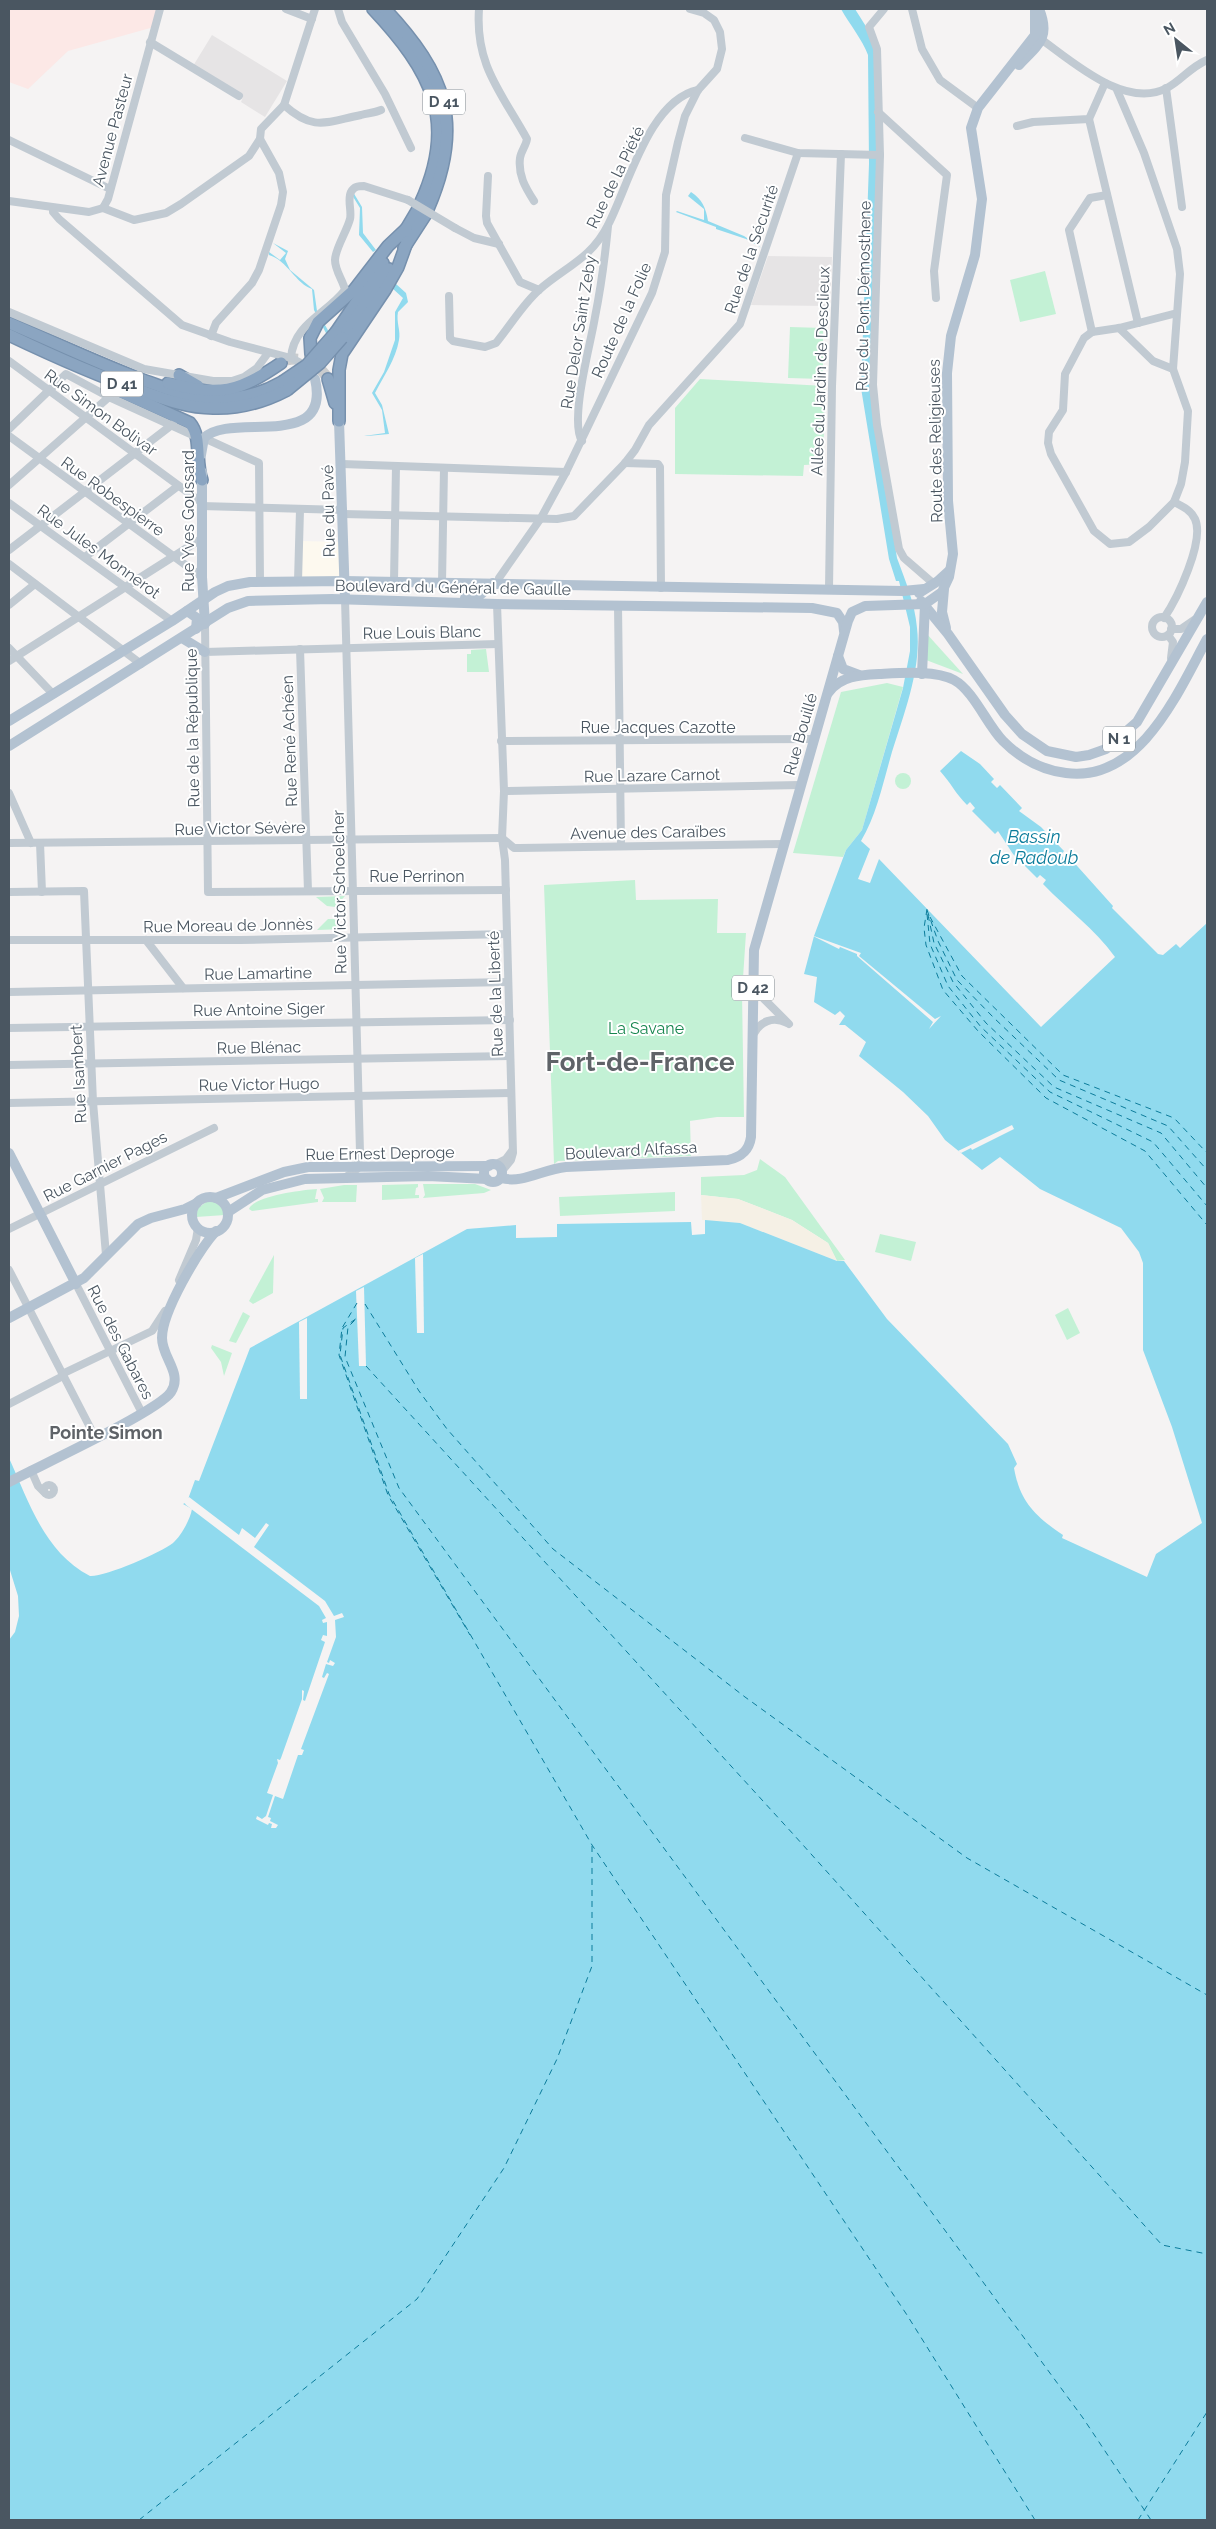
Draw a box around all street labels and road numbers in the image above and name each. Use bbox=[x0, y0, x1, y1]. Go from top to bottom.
street label: Avenue Pasteur bbox=[88, 71, 137, 189]
road number: D 41 bbox=[423, 90, 465, 114]
street label: Rue de la Piété bbox=[583, 123, 648, 231]
street label: Rue de la Sécurité bbox=[721, 182, 782, 316]
street label: Rue du Pont Démosthene bbox=[852, 201, 875, 391]
street label: Rue Delor Saint Zeby bbox=[557, 254, 600, 410]
street label: Route de la Folie bbox=[588, 260, 655, 381]
street label: Allée du Jardin de Desclieux bbox=[807, 266, 834, 476]
street label: Route des Religieuses bbox=[925, 359, 946, 523]
street label: Rue Simon Bolivar bbox=[41, 365, 161, 460]
road number: D 41 bbox=[101, 372, 143, 396]
street label: Rue Yves Goussard bbox=[179, 450, 198, 592]
street label: Rue Robespierre bbox=[57, 453, 168, 540]
street label: Rue du Pavé bbox=[318, 464, 339, 558]
street label: Rue Jules Monnerot bbox=[34, 500, 164, 603]
street label: Boulevard du Général de Gaulle bbox=[335, 576, 571, 599]
street label: Rue Louis Blanc bbox=[363, 622, 482, 643]
street label: Rue de la République bbox=[182, 648, 203, 808]
street label: Rue René Achéen bbox=[278, 675, 301, 807]
street label: Rue Bouillé bbox=[780, 691, 821, 777]
street label: Rue Jacques Cazotte bbox=[580, 718, 736, 737]
road number: N 1 bbox=[1103, 726, 1135, 752]
street label: Rue Lazare Carnot bbox=[584, 765, 721, 786]
street label: Rue Victor Schoelcher bbox=[329, 809, 350, 974]
street label: Rue Victor Sévère bbox=[174, 818, 306, 839]
street label: Avenue des Caraïbes bbox=[570, 822, 726, 843]
street label: Rue Perrinon bbox=[369, 867, 465, 886]
street label: Rue Moreau de Jonnès bbox=[143, 915, 313, 936]
street label: Rue de la Liberté bbox=[484, 931, 507, 1057]
street label: Rue Lamartine bbox=[204, 963, 312, 984]
road number: D 42 bbox=[732, 976, 774, 1000]
street label: Rue Antoine Siger bbox=[193, 999, 326, 1020]
street label: Rue Isambert bbox=[66, 1024, 91, 1124]
street label: Rue Blénac bbox=[217, 1037, 302, 1058]
street label: Rue Victor Hugo bbox=[199, 1074, 320, 1095]
street label: Rue Garnier Pages bbox=[40, 1127, 170, 1206]
street label: Boulevard Alfassa bbox=[564, 1138, 698, 1163]
street label: Rue Ernest Deproge bbox=[305, 1143, 455, 1164]
street label: Rue des Gabares bbox=[84, 1282, 158, 1403]

